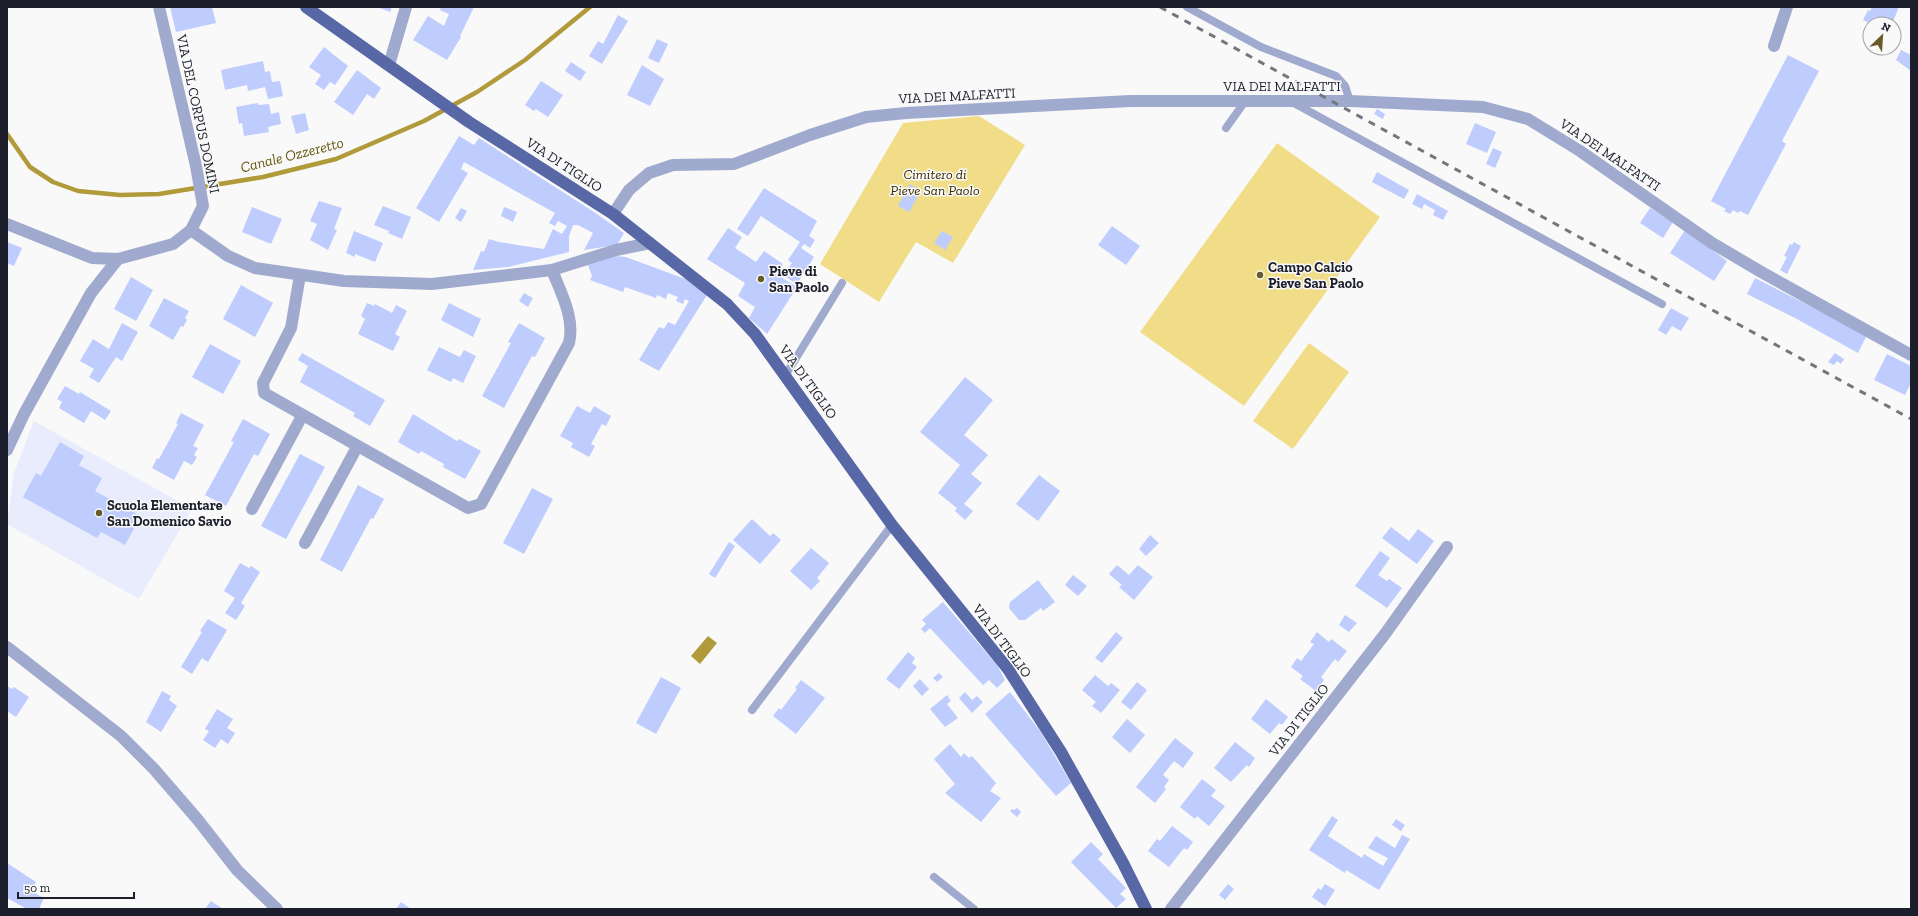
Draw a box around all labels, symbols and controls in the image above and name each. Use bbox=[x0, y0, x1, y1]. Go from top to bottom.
north arrow bbox=[1862, 16, 1902, 56]
text: N bbox=[1879, 20, 1893, 35]
street label: VIA DEL CORPUS DOMINI bbox=[173, 32, 223, 195]
street label: VIA DEI MALFATTI bbox=[1222, 78, 1341, 95]
street label: VIA DEI MALFATTI bbox=[897, 84, 1016, 108]
street label: VIA DEI MALFATTI bbox=[1556, 115, 1663, 195]
water label: Canale Ozzeretto bbox=[239, 133, 345, 177]
street label: VIA DI TIGLIO bbox=[522, 134, 605, 196]
park label: Cimitero di Pieve San Paolo bbox=[890, 166, 980, 199]
place label: Campo Calcio Pieve San Paolo bbox=[1268, 259, 1364, 292]
place label: Pieve di San Paolo bbox=[769, 263, 829, 296]
marker: Campo Calcio Pieve San Paolo bbox=[1255, 270, 1265, 280]
marker: Pieve di San Paolo bbox=[756, 274, 766, 284]
street label: VIA DI TIGLIO bbox=[775, 341, 841, 422]
place label: Scuola Elementare San Domenico Savio bbox=[107, 497, 232, 530]
marker: Scuola Elementare San Domenico Savio bbox=[94, 508, 104, 518]
street label: VIA DI TIGLIO bbox=[968, 600, 1035, 681]
street label: VIA DI TIGLIO bbox=[1265, 680, 1333, 760]
scale bar bbox=[18, 874, 134, 900]
text: 50 m bbox=[24, 881, 51, 895]

